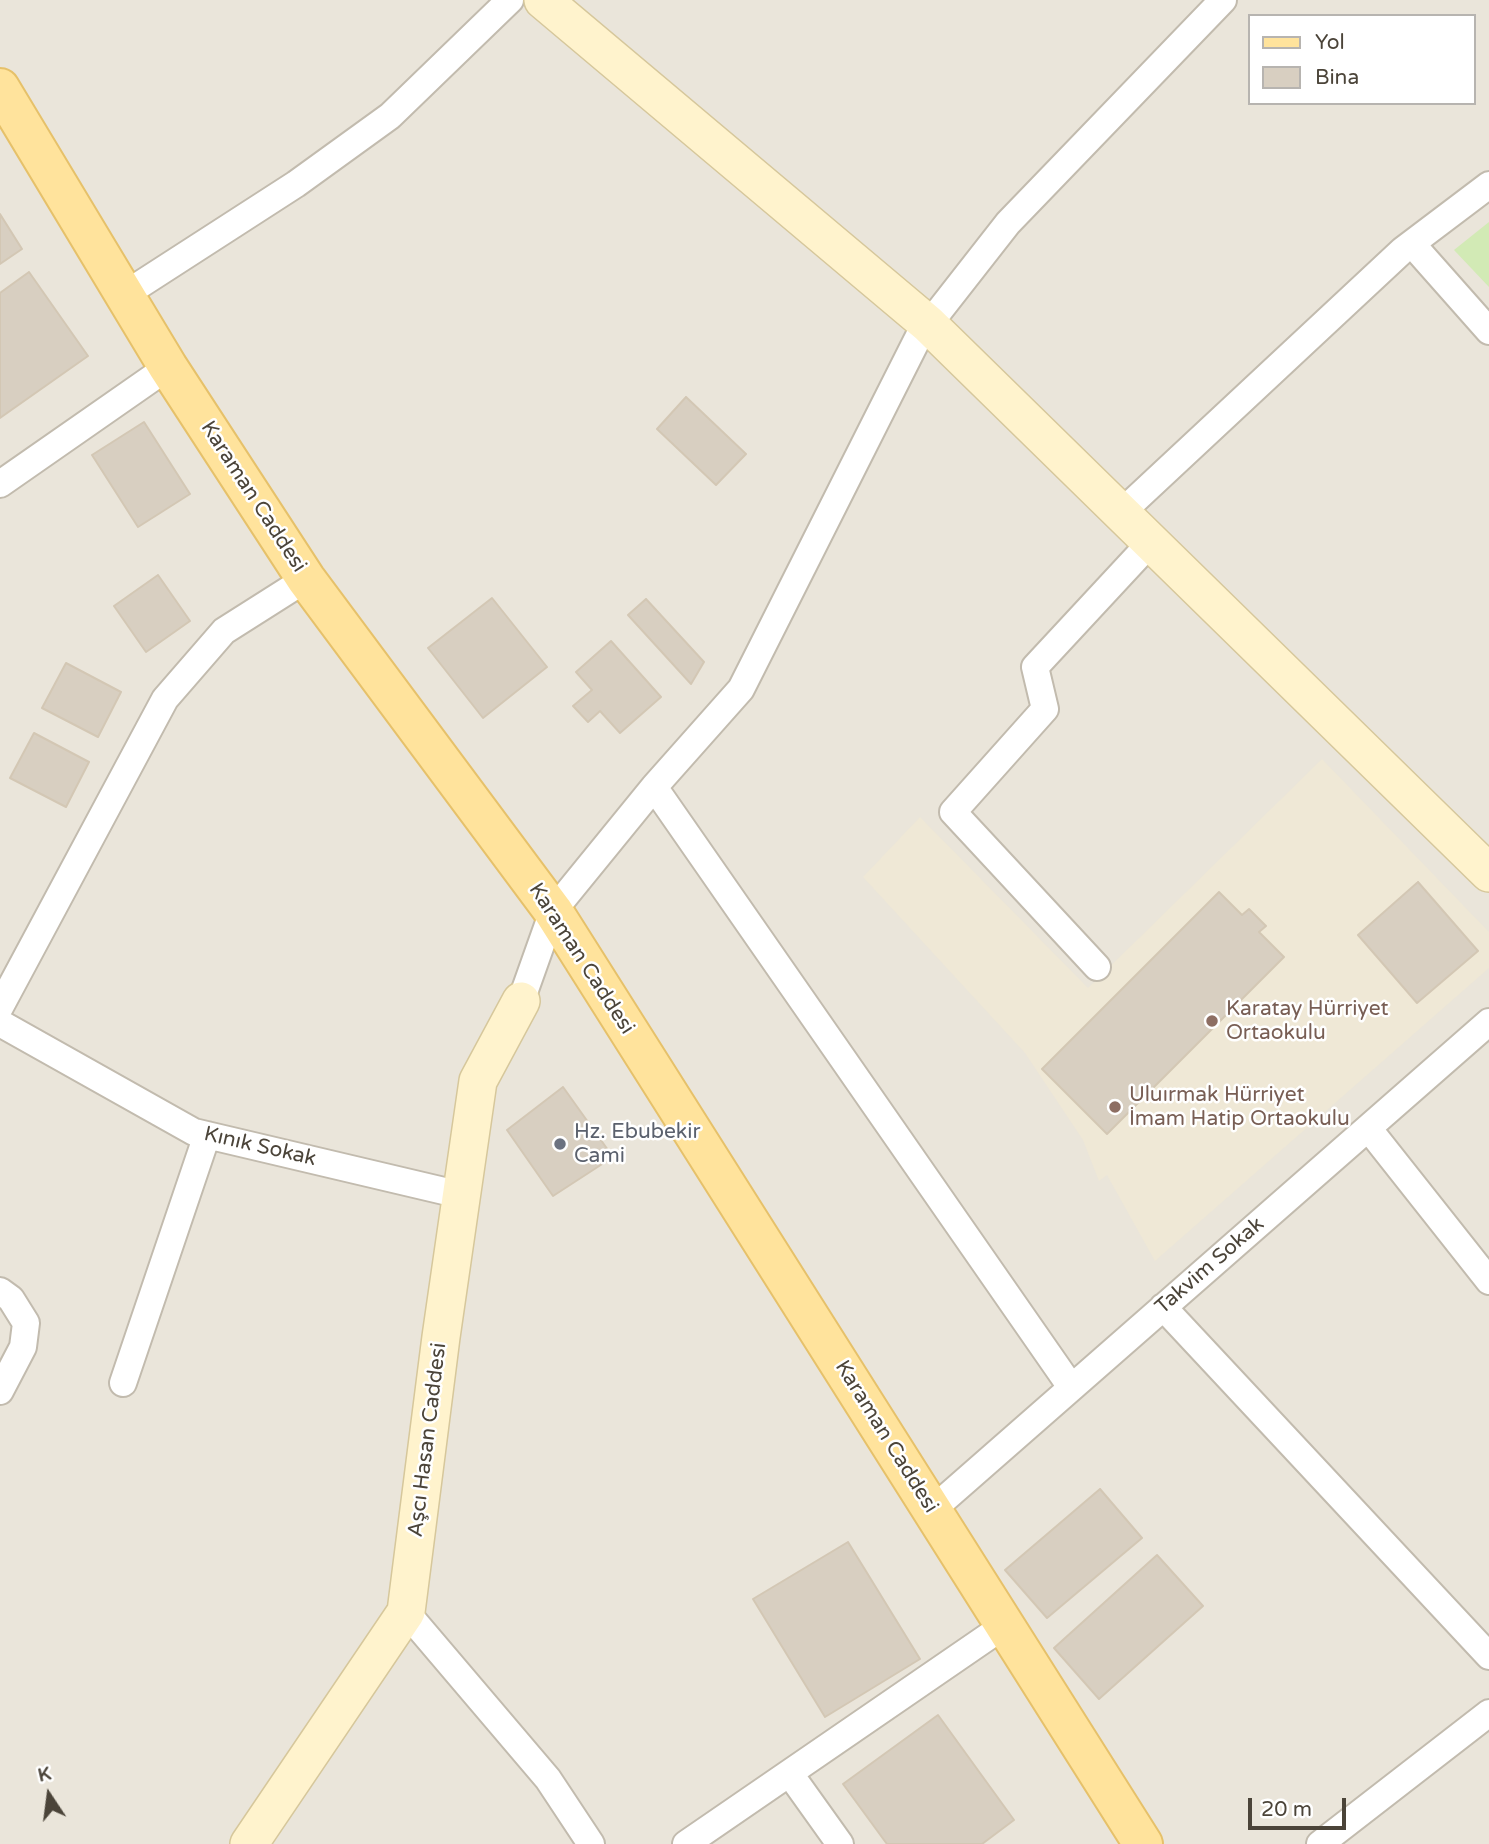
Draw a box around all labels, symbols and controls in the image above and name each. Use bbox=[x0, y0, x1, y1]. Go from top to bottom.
legend bbox=[1248, 14, 1475, 105]
text: Yol bbox=[1315, 30, 1345, 55]
text: Bina bbox=[1315, 65, 1359, 90]
street label: Karaman Caddesi bbox=[195, 417, 311, 577]
street label: Karaman Caddesi bbox=[523, 879, 639, 1039]
place label: Karatay Hürriyet Ortaokulu bbox=[1226, 996, 1389, 1046]
marker: Karatay Hürriyet Ortaokulu bbox=[1204, 1013, 1220, 1029]
place label: Uluırmak Hürriyet İmam Hatip Ortaokulu bbox=[1129, 1082, 1350, 1132]
marker: Uluırmak Hürriyet İmam Hatip Ortaokulu bbox=[1107, 1099, 1123, 1115]
place label: Hz. Ebubekir Cami bbox=[574, 1119, 701, 1169]
street label: Kınık Sokak bbox=[201, 1122, 319, 1172]
marker: Hz. Ebubekir Cami bbox=[552, 1136, 568, 1152]
street label: Takvim Sokak bbox=[1151, 1212, 1269, 1320]
street label: Aşcı Hasan Caddesi bbox=[404, 1341, 452, 1539]
street label: Karaman Caddesi bbox=[829, 1356, 943, 1518]
north arrow bbox=[14, 1760, 84, 1830]
text: K bbox=[36, 1762, 53, 1787]
scale bar bbox=[1251, 1784, 1349, 1828]
text: 20 m bbox=[1261, 1797, 1312, 1822]

